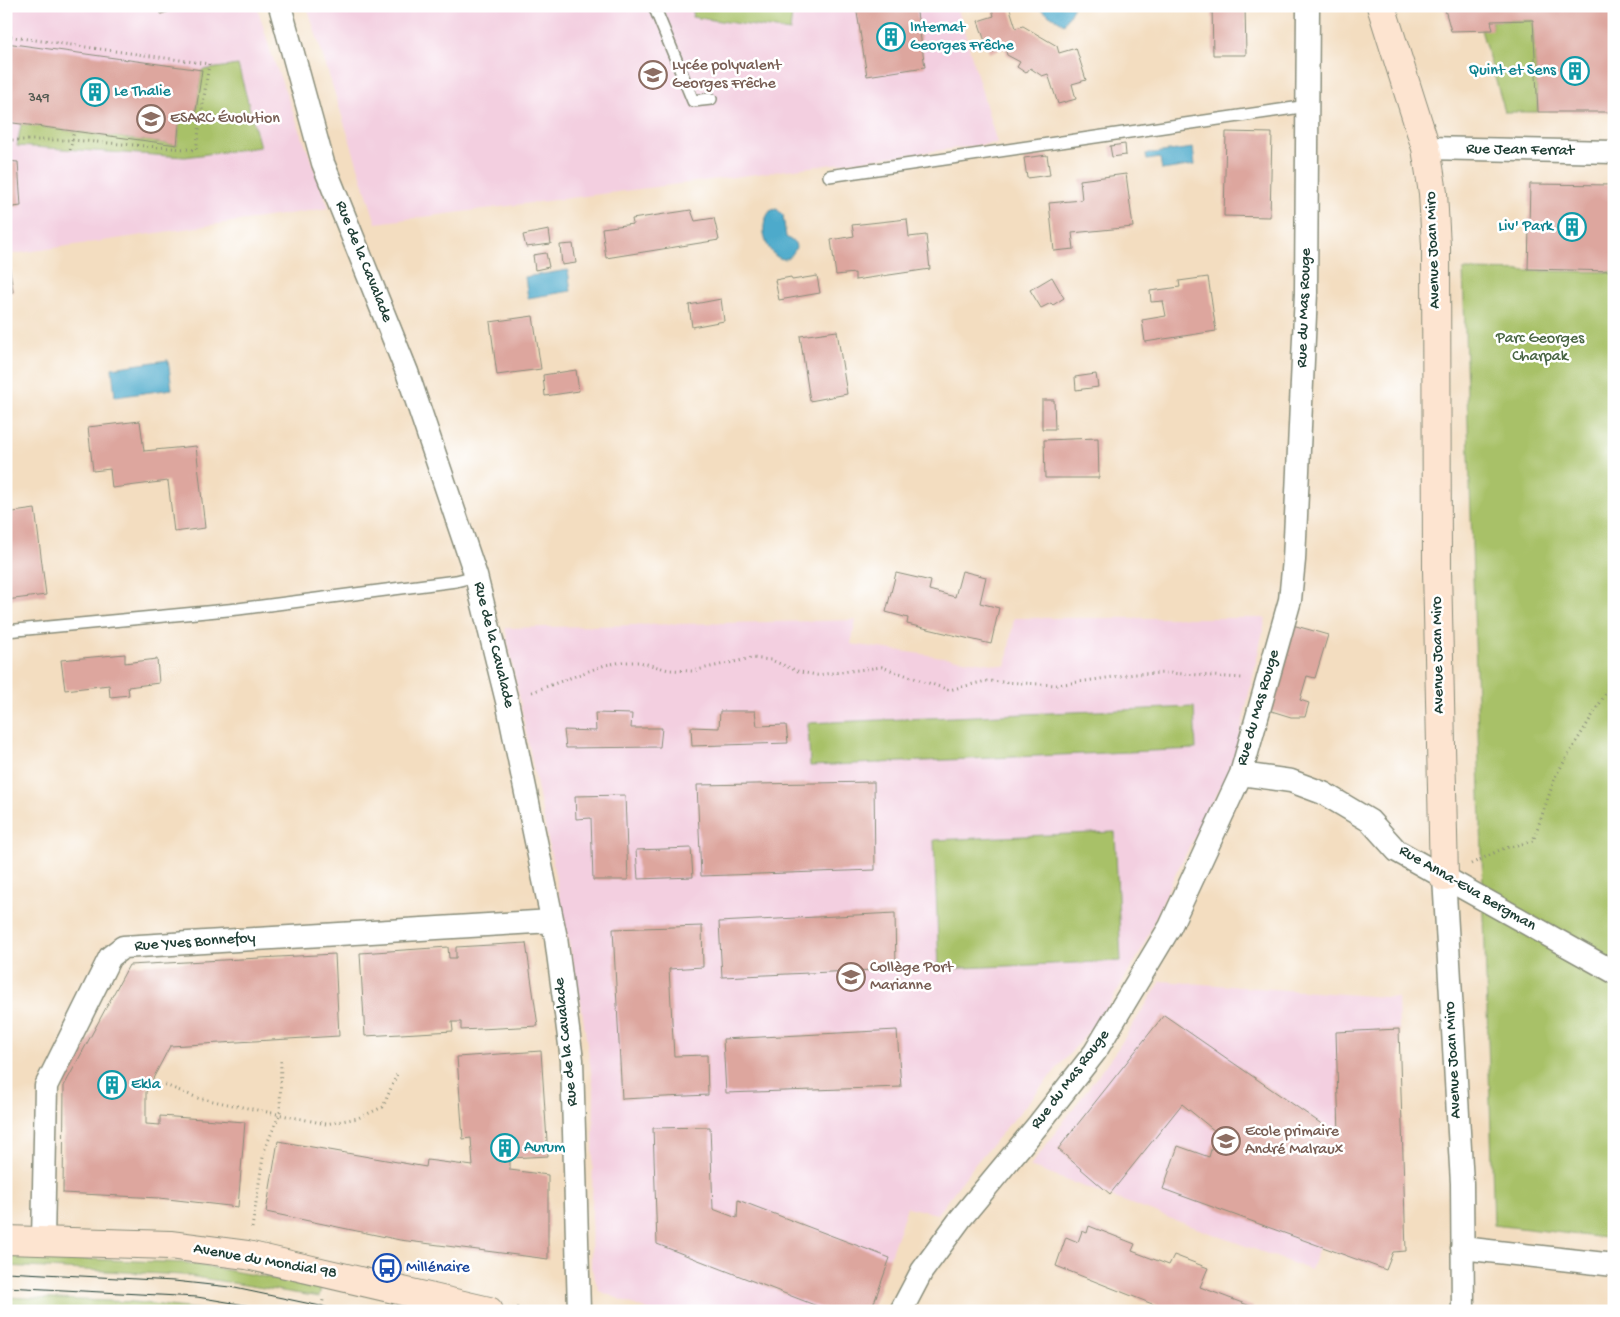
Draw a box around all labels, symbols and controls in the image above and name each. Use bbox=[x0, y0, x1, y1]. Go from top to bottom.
place label: Internat Georges Frêche bbox=[910, 19, 1015, 56]
building icon: Internat Georges Frêche bbox=[876, 22, 906, 52]
building icon: Quint et Sens bbox=[1560, 56, 1590, 86]
place label: Lycée polyvalent Georges Frêche bbox=[672, 57, 782, 94]
school or university icon: Lycée polyvalent Georges Frêche bbox=[638, 60, 668, 90]
place label: Quint et Sens bbox=[1469, 62, 1557, 81]
building icon: Le Thalie bbox=[80, 77, 110, 107]
place label: Le Thalie bbox=[114, 83, 172, 102]
house number: 349 bbox=[28, 90, 49, 107]
school or university icon: ESARC Évolution bbox=[136, 104, 166, 134]
place label: ESARC Évolution bbox=[170, 110, 280, 129]
street label: Rue Jean Ferrat bbox=[1466, 141, 1576, 161]
street label: Avenue Joan Miro bbox=[1422, 191, 1446, 309]
street label: Rue de la Cavalade bbox=[330, 199, 396, 326]
building icon: Liv' Park bbox=[1557, 212, 1587, 242]
place label: Liv' Park bbox=[1498, 218, 1555, 237]
street label: Rue du Mas Rouge bbox=[1293, 247, 1317, 368]
park label: Parc Georges Charpak bbox=[1495, 330, 1585, 367]
street label: Rue de la Cavalade bbox=[468, 580, 518, 711]
street label: Avenue Joan Miro bbox=[1428, 596, 1450, 714]
street label: Rue du Mas Rouge bbox=[1233, 647, 1285, 768]
street label: Rue Anna-Eva Bergman bbox=[1395, 842, 1539, 936]
street label: Rue Yves Bonnefoy bbox=[134, 929, 256, 957]
place label: Collège Port Marianne bbox=[870, 959, 954, 996]
school or university icon: Collège Port Marianne bbox=[836, 962, 866, 992]
street label: Rue de la Cavalade bbox=[551, 976, 583, 1107]
street label: Avenue Joan Miro bbox=[1441, 1001, 1467, 1119]
street label: Rue du Mas Rouge bbox=[1027, 1026, 1115, 1134]
building icon: Ekla bbox=[97, 1070, 127, 1100]
place label: Ekla bbox=[131, 1076, 162, 1095]
place label: Ecole primaire André Malraux bbox=[1245, 1123, 1344, 1160]
school or university icon: Ecole primaire André Malraux bbox=[1211, 1126, 1241, 1156]
building icon: Aurum bbox=[490, 1133, 520, 1163]
place label: Aurum bbox=[524, 1139, 566, 1158]
street label: Avenue du Mondial 98 bbox=[192, 1240, 338, 1284]
bus stop icon: Millénaire bbox=[372, 1253, 402, 1283]
place label: Millénaire bbox=[406, 1259, 470, 1278]

